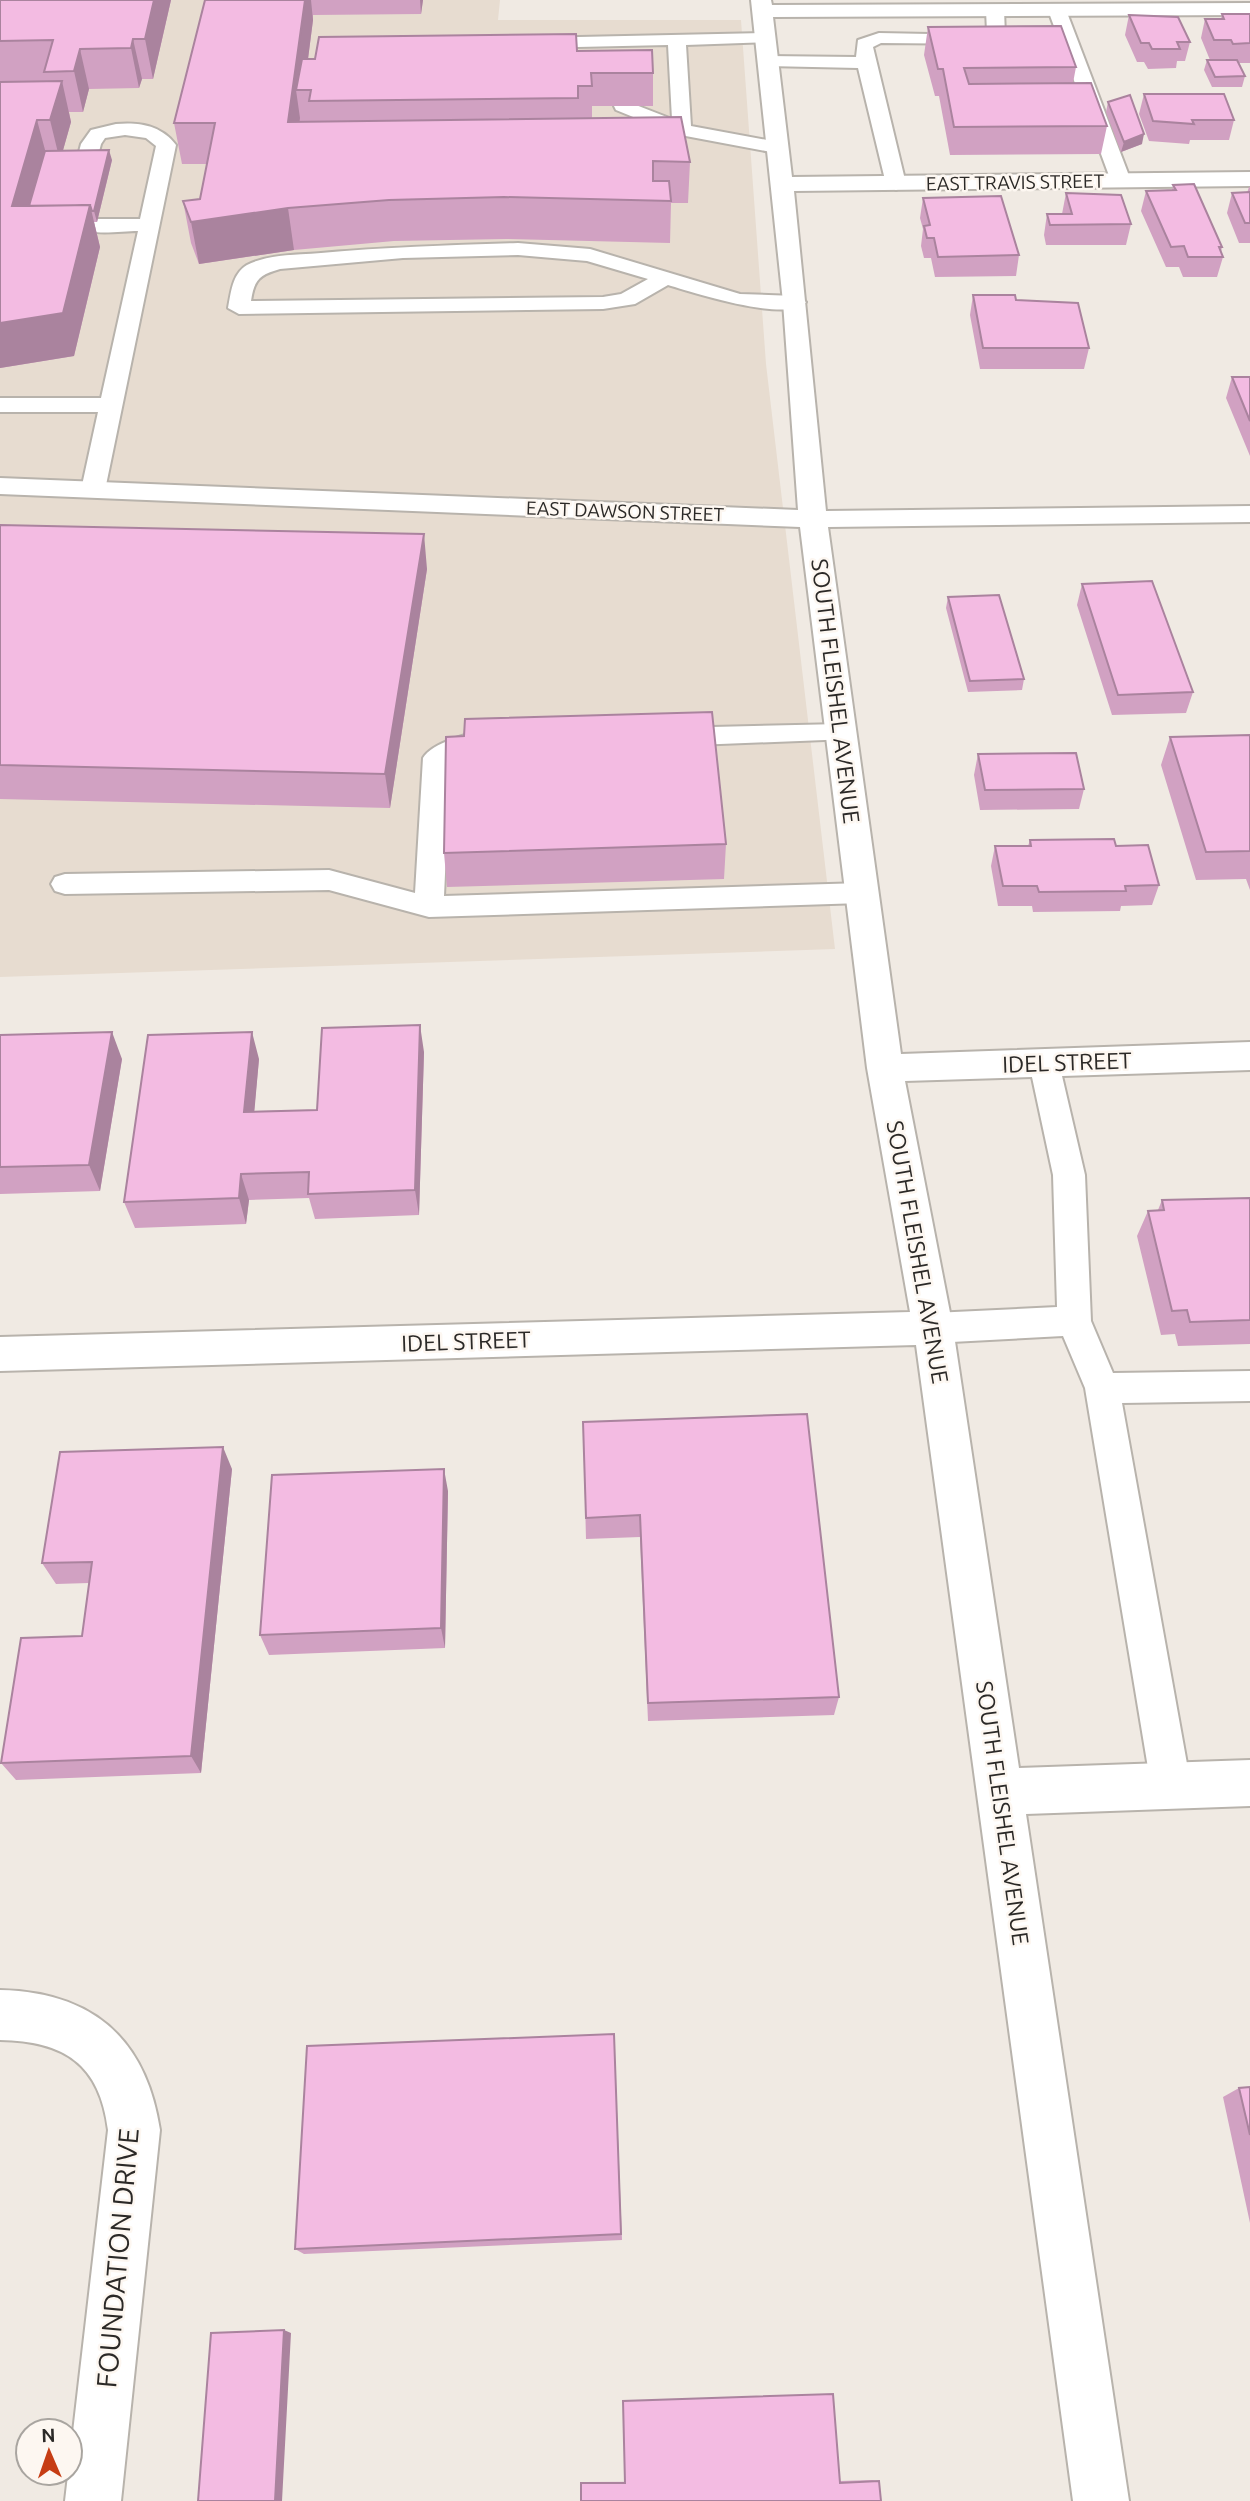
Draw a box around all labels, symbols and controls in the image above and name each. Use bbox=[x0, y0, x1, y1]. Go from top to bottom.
street label: EAST TRAVIS STREET bbox=[926, 169, 1105, 195]
street label: EAST DAWSON STREET bbox=[526, 497, 725, 525]
street label: SOUTH FLEISHEL AVENUE bbox=[807, 557, 865, 825]
street label: IDEL STREET bbox=[1002, 1047, 1132, 1077]
street label: SOUTH FLEISHEL AVENUE bbox=[883, 1119, 953, 1385]
street label: IDEL STREET bbox=[401, 1326, 531, 1356]
street label: SOUTH FLEISHEL AVENUE bbox=[972, 1679, 1034, 1947]
street label: FOUNDATION DRIVE bbox=[90, 2127, 144, 2389]
north arrow bbox=[14, 2417, 84, 2487]
text: N bbox=[41, 2424, 56, 2446]

